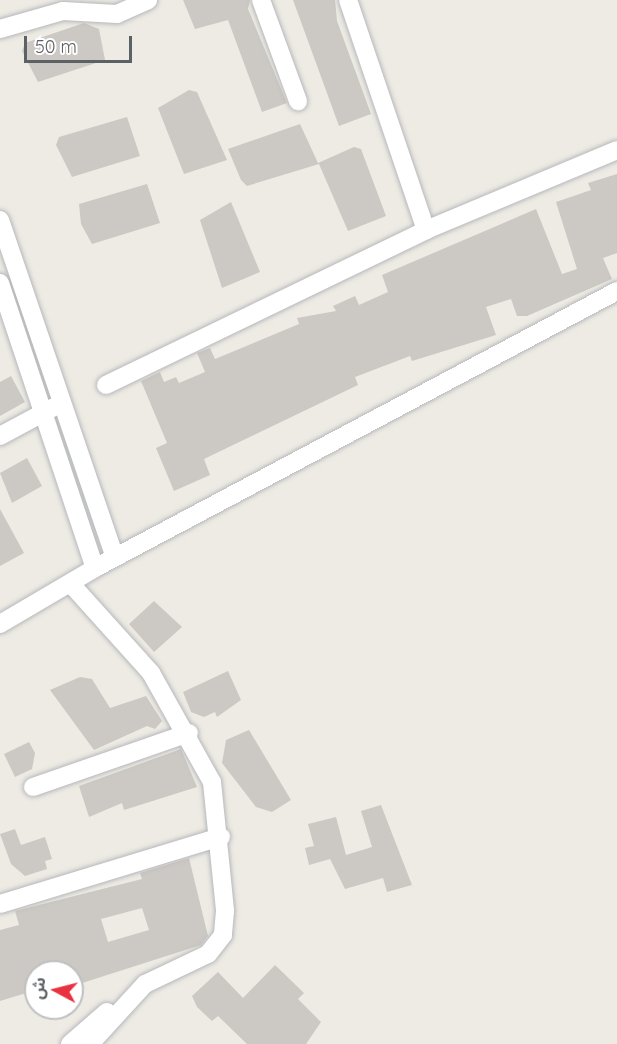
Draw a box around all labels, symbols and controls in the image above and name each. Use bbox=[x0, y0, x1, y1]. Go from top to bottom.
scale bar bbox=[27, 24, 135, 62]
text: 50 m bbox=[35, 35, 77, 58]
north arrow bbox=[24, 960, 84, 1020]
text: ش bbox=[27, 976, 49, 1000]

